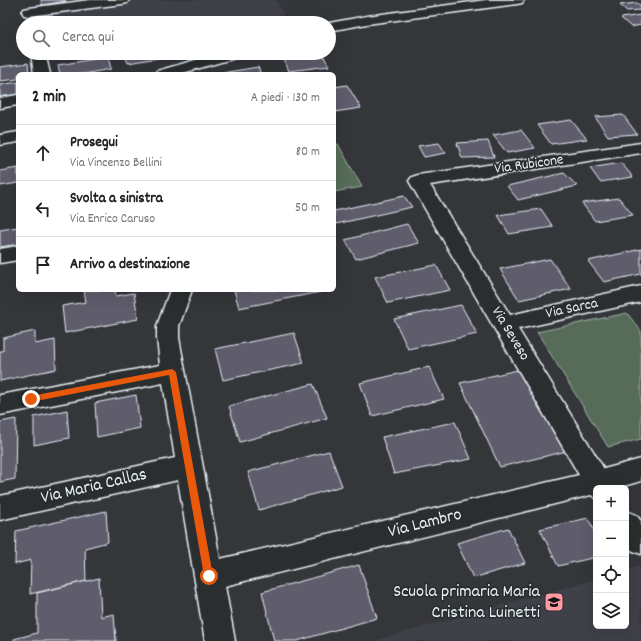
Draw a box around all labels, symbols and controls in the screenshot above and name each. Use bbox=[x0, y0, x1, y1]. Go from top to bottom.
search box bbox=[16, 16, 336, 60]
icon: search bbox=[30, 27, 52, 49]
text: Cerca qui bbox=[62, 27, 114, 49]
text: 2 min bbox=[32, 86, 66, 110]
text: A piedi · 130 m bbox=[251, 89, 320, 108]
text: Prosegui bbox=[70, 132, 118, 154]
icon: ahead bbox=[32, 142, 54, 164]
text: 80 m bbox=[296, 143, 320, 162]
street label: Via Rubicone bbox=[493, 149, 565, 181]
text: Via Vincenzo Bellini bbox=[70, 154, 162, 173]
text: Svolta a sinistra bbox=[70, 188, 163, 210]
icon: left bbox=[32, 198, 54, 220]
text: 50 m bbox=[295, 199, 320, 218]
text: Via Enrico Caruso bbox=[70, 210, 155, 229]
icon: arrive bbox=[32, 254, 54, 276]
text: Arrivo a destinazione bbox=[70, 254, 190, 276]
street label: Via Sarca bbox=[544, 293, 601, 325]
street label: Via Seveso bbox=[485, 303, 535, 365]
route end bbox=[22, 390, 40, 408]
street label: Via Maria Callas bbox=[39, 463, 149, 511]
map controls bbox=[593, 485, 629, 629]
button: + bbox=[593, 485, 629, 521]
street label: Via Lambro bbox=[386, 503, 464, 545]
button: − bbox=[593, 521, 629, 557]
button: locate bbox=[593, 557, 629, 593]
route start bbox=[200, 567, 218, 585]
place label: Scuola primaria Maria Cristina Luinetti bbox=[393, 580, 541, 626]
school or university icon: Scuola primaria Maria Cristina Luinetti bbox=[543, 591, 565, 613]
button: layers bbox=[593, 593, 629, 629]

